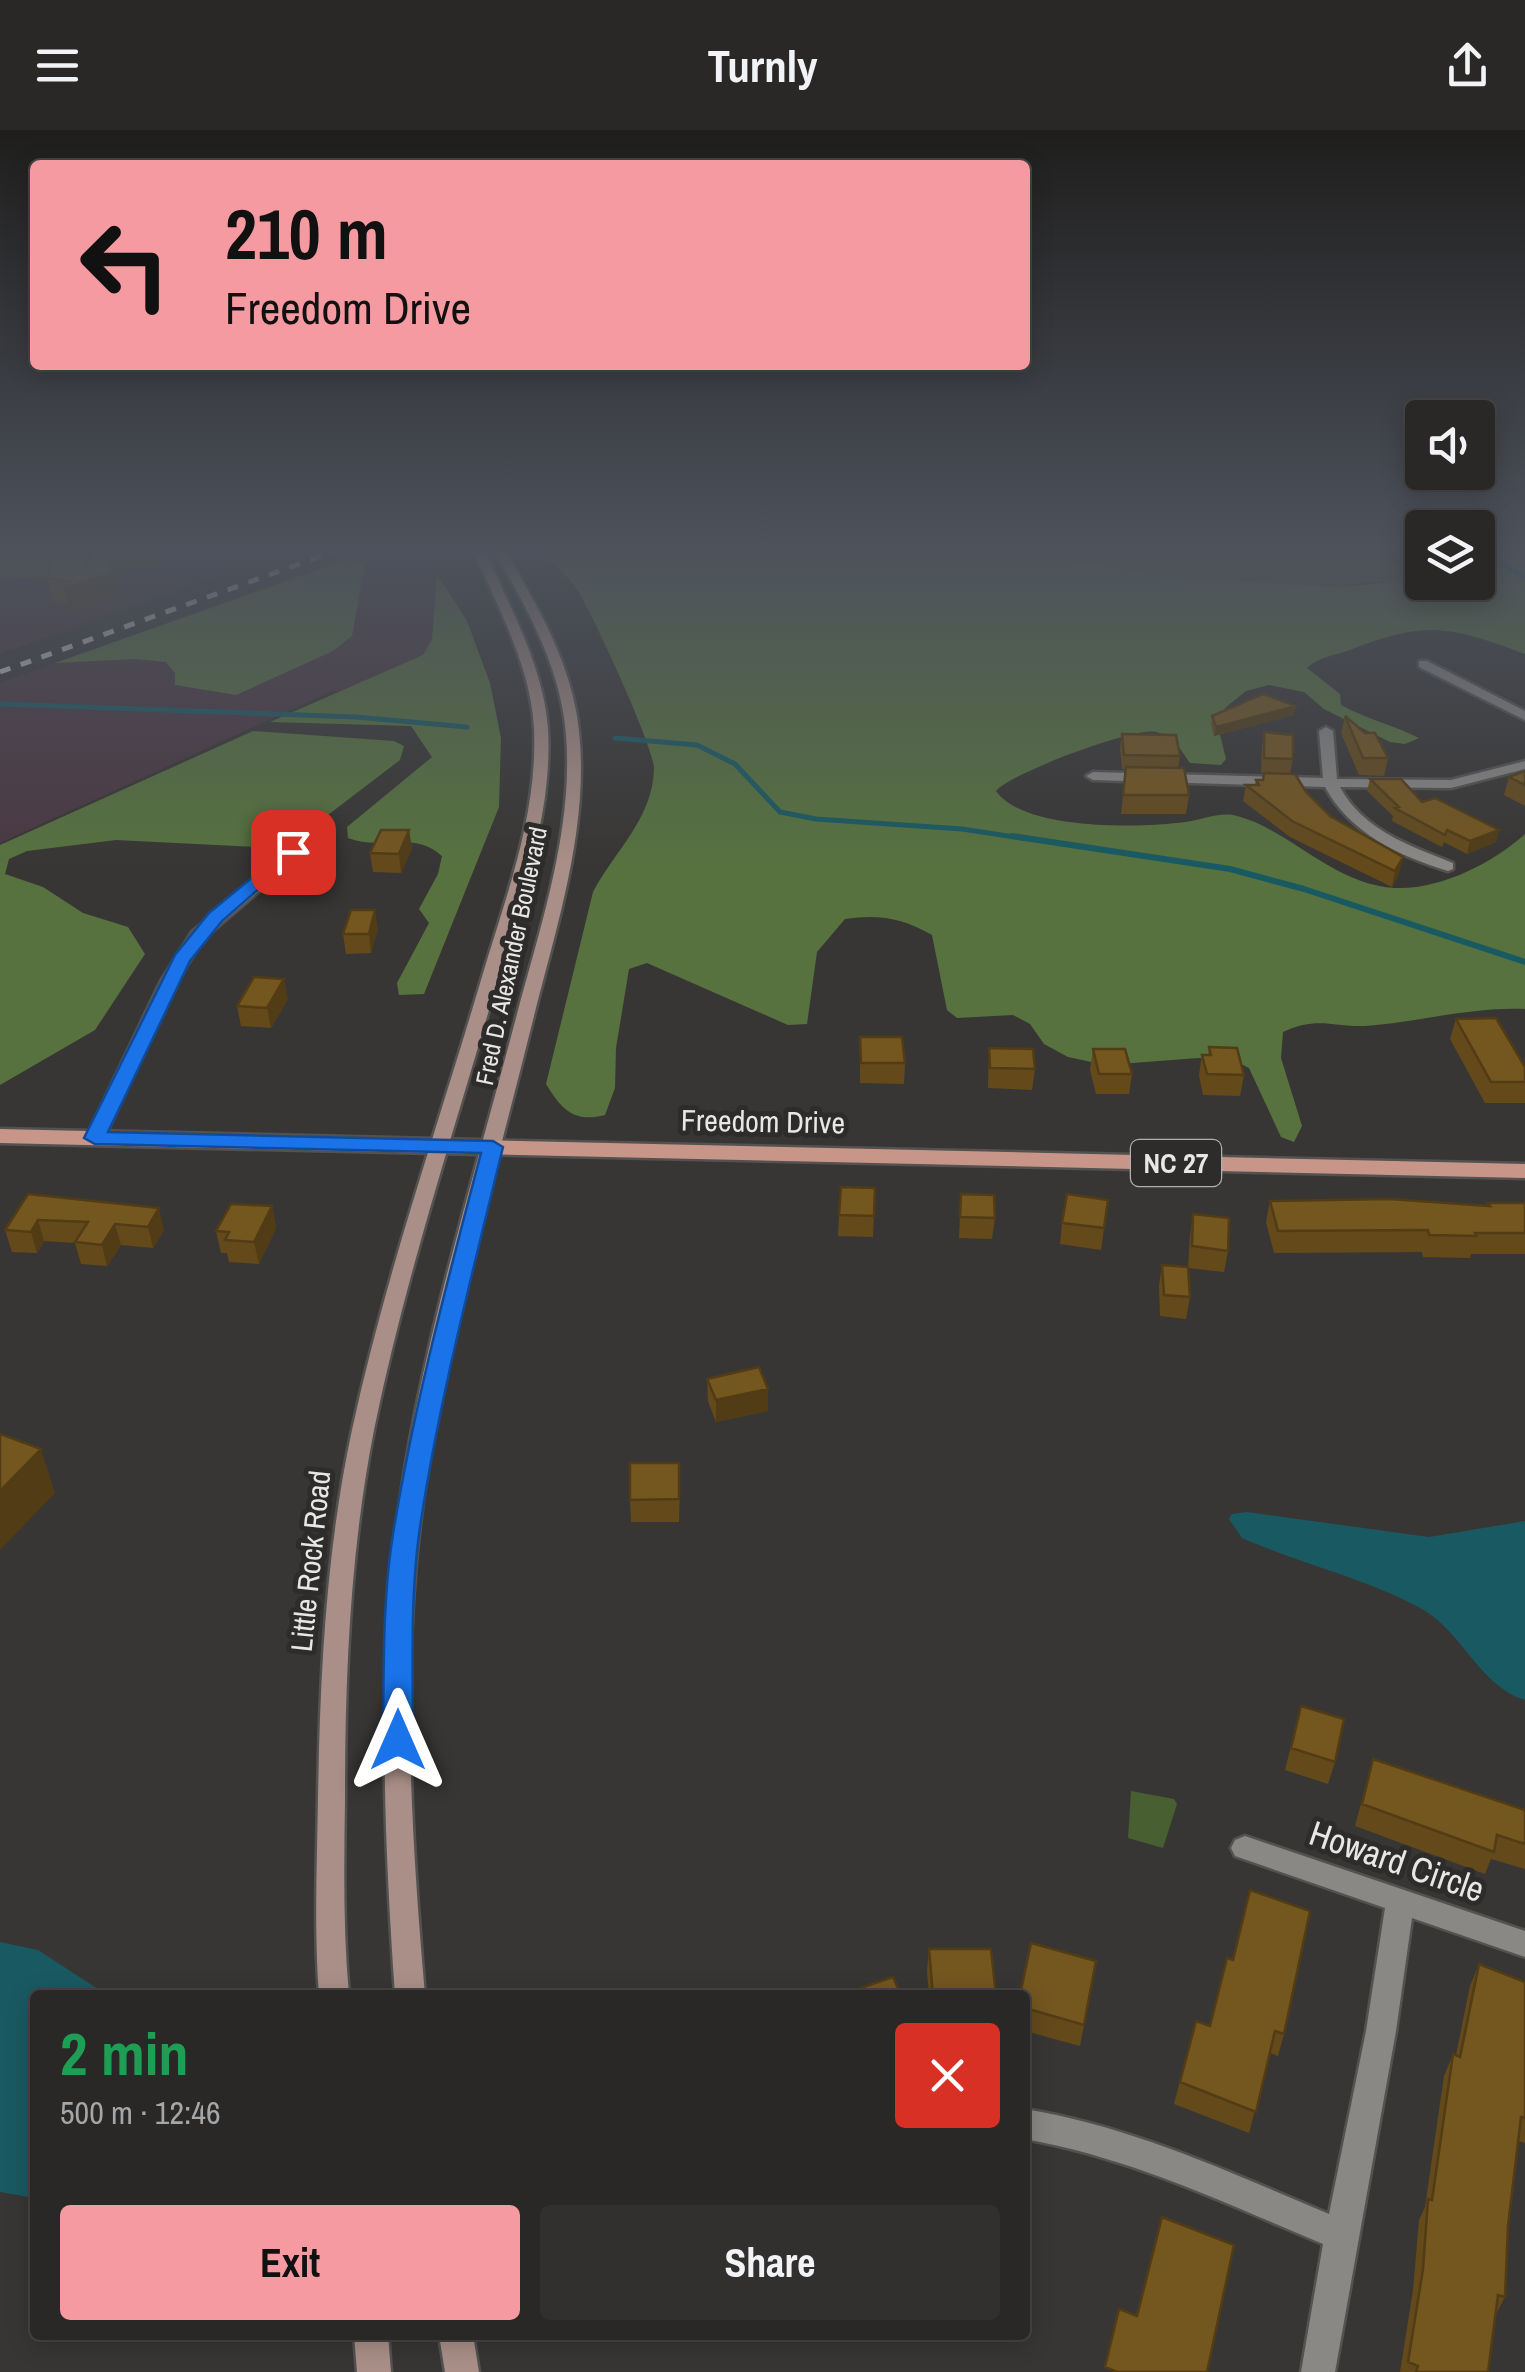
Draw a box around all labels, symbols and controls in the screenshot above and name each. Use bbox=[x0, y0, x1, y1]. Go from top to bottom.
text: Turnly bbox=[707, 35, 818, 96]
icon: menu bbox=[30, 38, 85, 93]
icon: share bbox=[1440, 38, 1495, 93]
text: 210 m bbox=[225, 187, 388, 281]
icon: left bbox=[60, 200, 190, 330]
text: Freedom Drive bbox=[225, 277, 471, 338]
map controls bbox=[1405, 400, 1495, 600]
button: sound bbox=[1405, 400, 1495, 490]
button: layers bbox=[1405, 510, 1495, 600]
pin bbox=[251, 810, 336, 895]
street label: Fred D. Alexander Boulevard bbox=[467, 824, 555, 1088]
icon: arrive bbox=[266, 825, 321, 880]
street label: Freedom Drive bbox=[681, 1100, 845, 1142]
road number: NC 27 bbox=[1131, 1140, 1221, 1186]
street label: Little Rock Road bbox=[281, 1468, 339, 1654]
position arrow bbox=[346, 1688, 450, 1792]
street label: Howard Circle bbox=[1303, 1809, 1491, 1913]
text: 2 min bbox=[60, 2013, 189, 2094]
button: close bbox=[895, 2023, 1000, 2128]
text: 500 m · 12:46 bbox=[60, 2091, 220, 2134]
button: Exit bbox=[60, 2205, 520, 2320]
button: Share bbox=[540, 2205, 1000, 2320]

